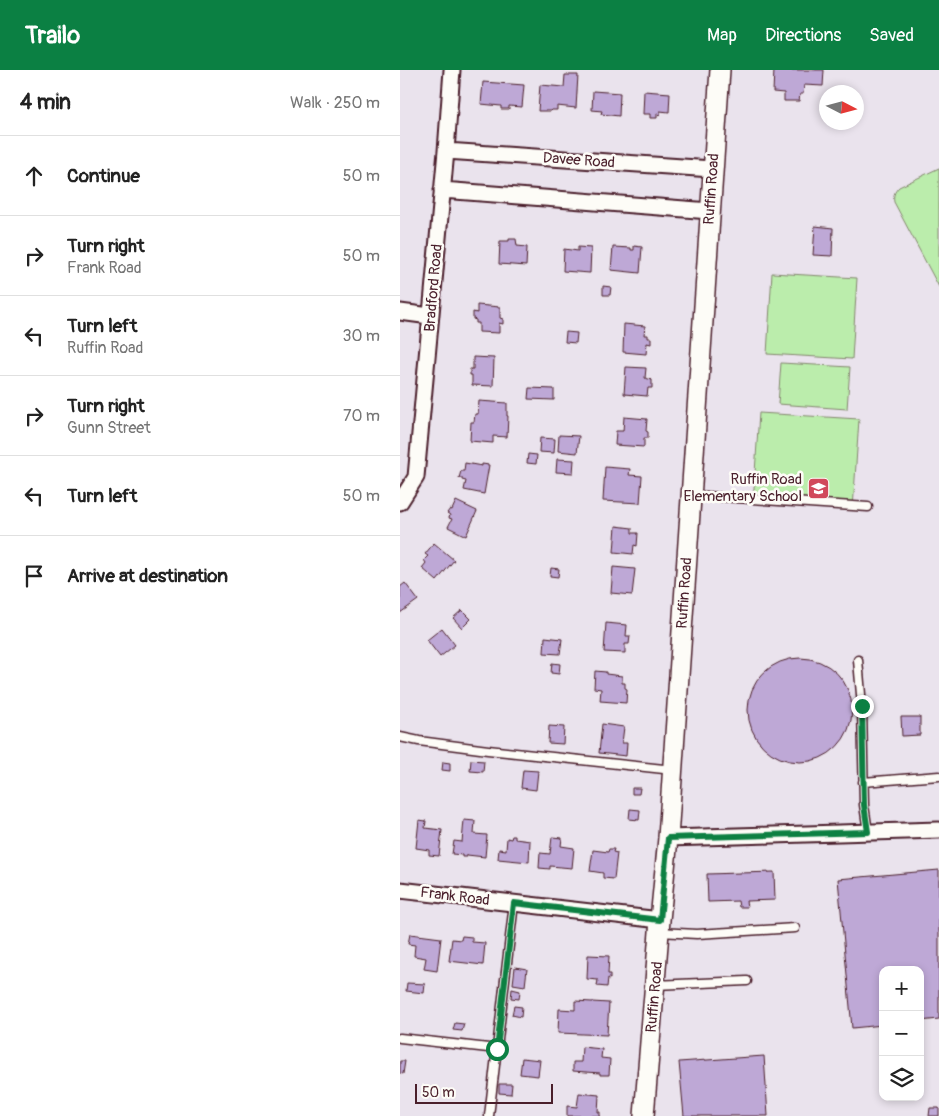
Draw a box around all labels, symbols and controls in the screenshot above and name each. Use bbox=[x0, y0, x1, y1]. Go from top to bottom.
text: Trailo bbox=[25, 21, 80, 50]
text: Map bbox=[707, 24, 737, 47]
text: Directions bbox=[765, 24, 841, 47]
text: Saved bbox=[869, 24, 914, 47]
north arrow bbox=[819, 85, 864, 130]
text: 4 min bbox=[20, 89, 71, 116]
text: Walk · 250 m bbox=[290, 93, 380, 113]
street label: Davee Road bbox=[542, 149, 616, 172]
street label: Ruffin Road bbox=[700, 153, 723, 225]
icon: ahead bbox=[20, 162, 48, 190]
text: Continue bbox=[67, 164, 140, 188]
text: 50 m bbox=[343, 166, 380, 186]
text: Turn right bbox=[67, 234, 145, 258]
icon: right bbox=[20, 242, 48, 270]
street label: Bradford Road bbox=[420, 243, 447, 333]
text: 50 m bbox=[343, 246, 380, 266]
text: Frank Road bbox=[67, 258, 142, 278]
text: Turn left bbox=[67, 314, 137, 338]
icon: left bbox=[20, 322, 48, 350]
text: 30 m bbox=[342, 326, 380, 346]
text: Ruffin Road bbox=[67, 338, 143, 358]
text: Turn right bbox=[67, 394, 145, 418]
icon: right bbox=[20, 402, 48, 430]
text: 70 m bbox=[343, 406, 380, 426]
text: Gunn Street bbox=[67, 418, 151, 438]
place label: Ruffin Road Elementary School bbox=[684, 470, 802, 506]
school or university icon: Ruffin Road Elementary School bbox=[806, 476, 830, 500]
icon: left bbox=[20, 482, 48, 510]
text: Turn left bbox=[67, 484, 137, 508]
text: 50 m bbox=[343, 486, 380, 506]
street label: Ruffin Road bbox=[673, 557, 696, 629]
icon: arrive bbox=[20, 562, 48, 590]
text: Arrive at destination bbox=[67, 564, 228, 588]
route end bbox=[851, 695, 874, 718]
street label: Frank Road bbox=[419, 883, 491, 910]
street label: Ruffin Road bbox=[642, 961, 667, 1034]
map controls bbox=[879, 966, 924, 1101]
button: + bbox=[879, 966, 924, 1011]
button: − bbox=[879, 1011, 924, 1056]
route start bbox=[486, 1038, 509, 1061]
button: layers bbox=[879, 1056, 924, 1101]
scale bar bbox=[415, 1081, 552, 1104]
text: 50 m bbox=[422, 1084, 455, 1101]

